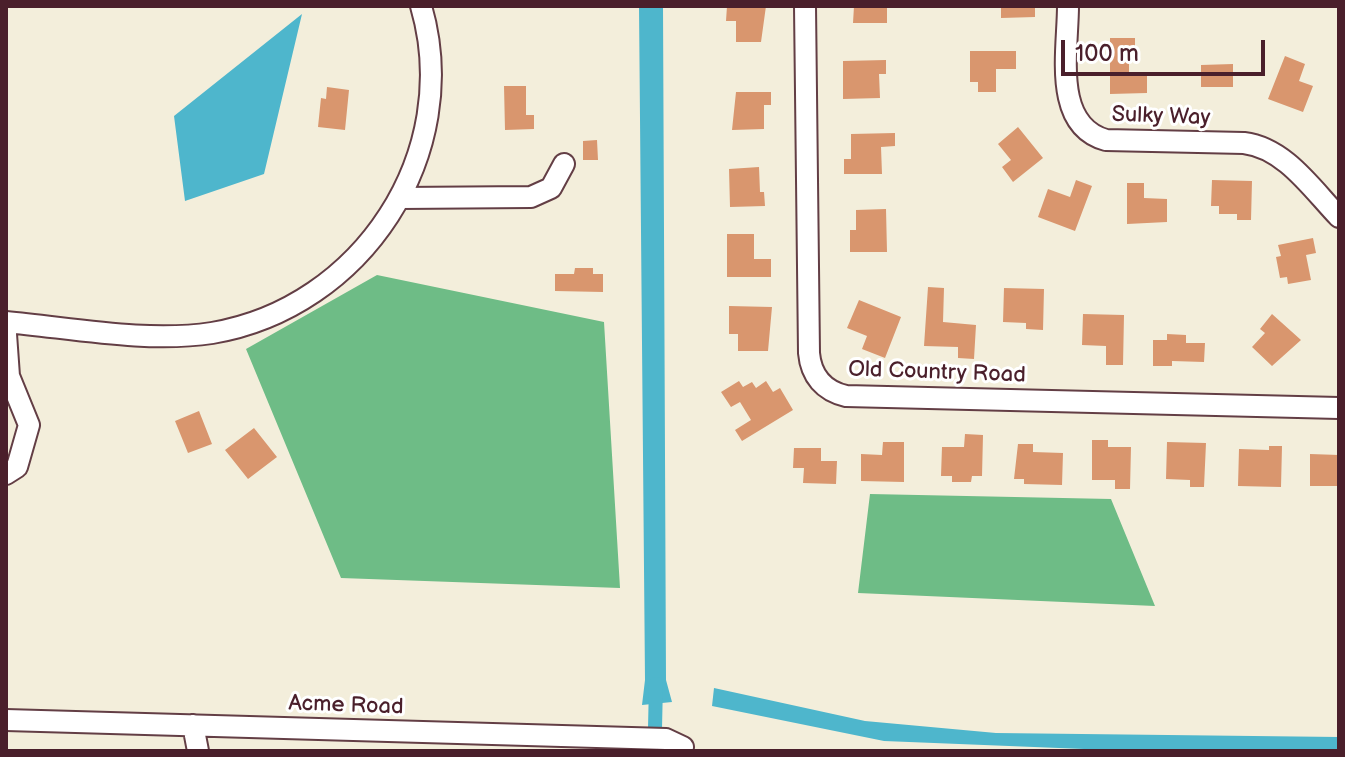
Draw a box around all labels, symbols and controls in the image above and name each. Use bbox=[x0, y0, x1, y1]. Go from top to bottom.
scale bar bbox=[1065, 24, 1269, 74]
text: 100 m bbox=[1075, 39, 1139, 68]
street label: Sulky Way bbox=[1111, 102, 1211, 132]
street label: Old Country Road bbox=[848, 357, 1026, 389]
street label: Acme Road bbox=[288, 691, 404, 721]

